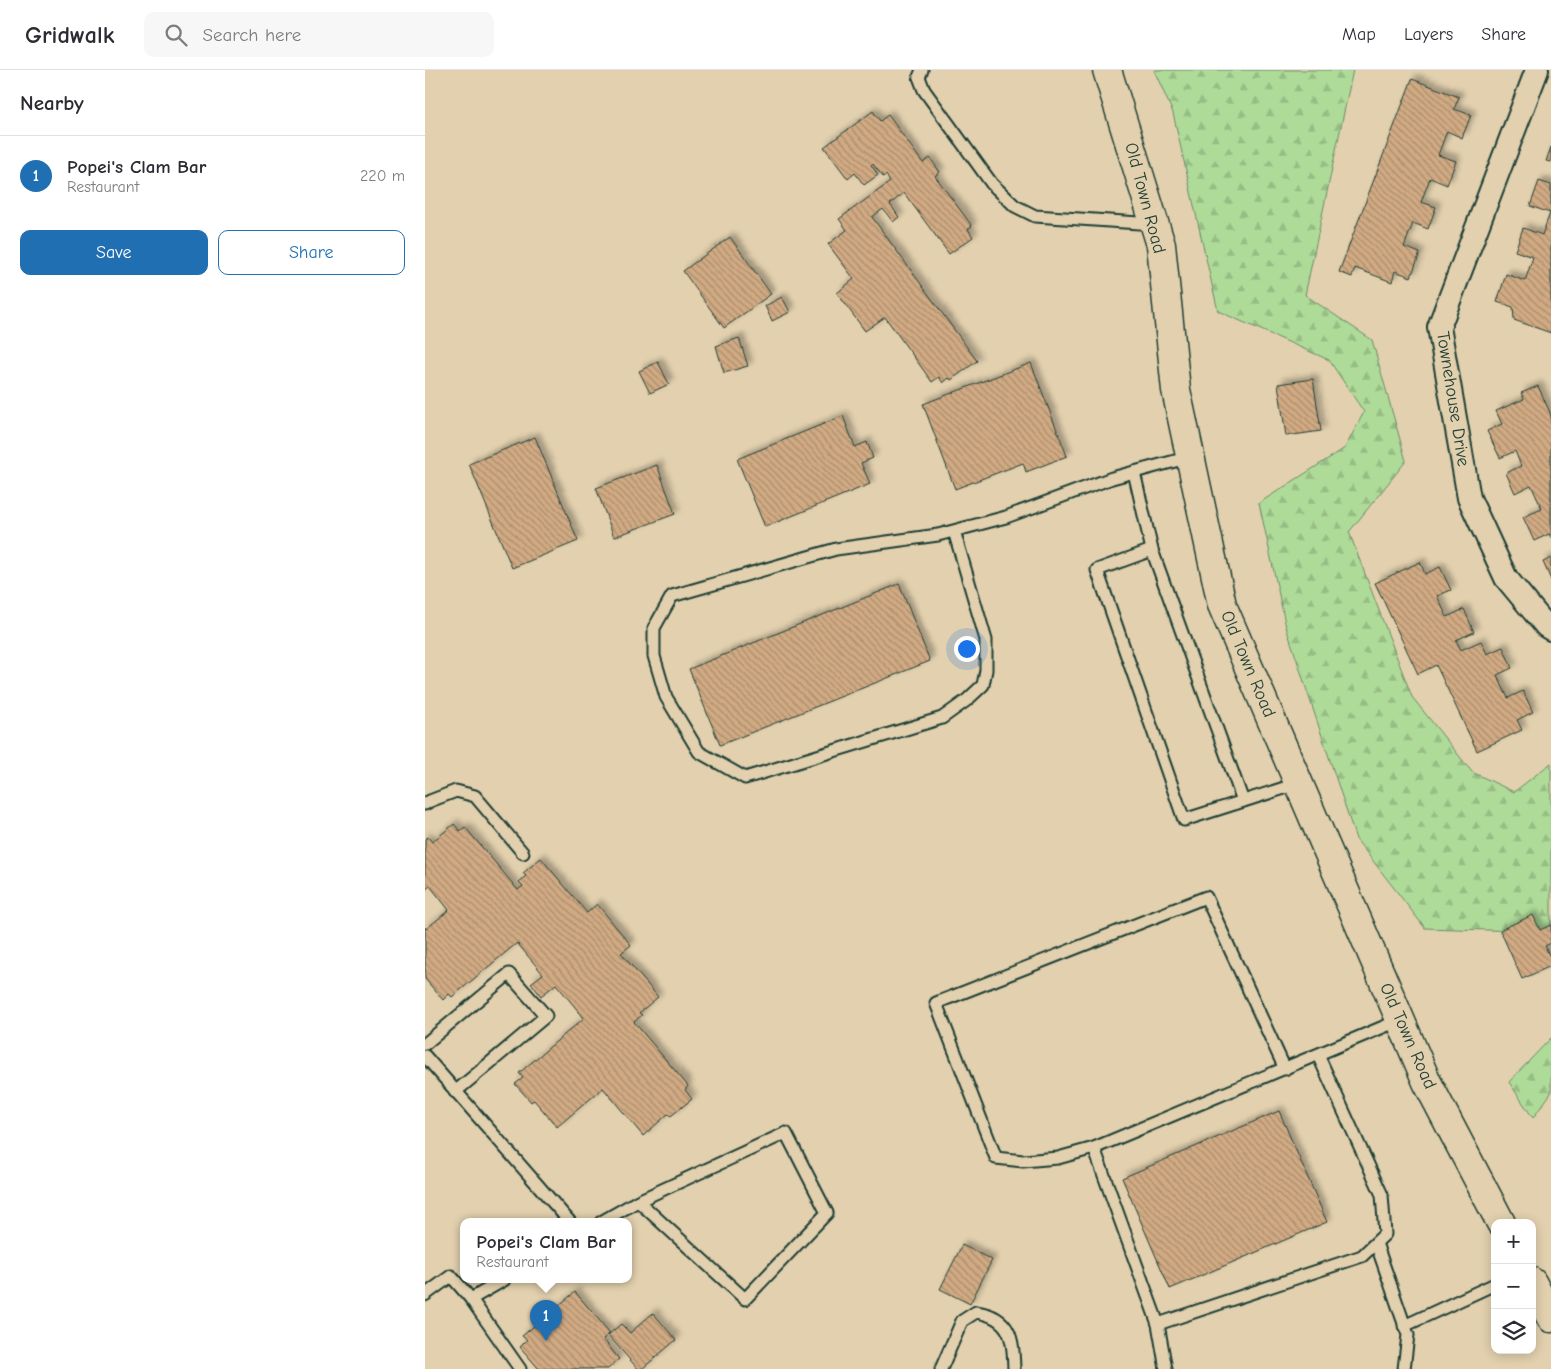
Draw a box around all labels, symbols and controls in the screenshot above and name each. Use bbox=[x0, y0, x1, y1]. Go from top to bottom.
search box bbox=[144, 12, 494, 57]
text: Gridwalk bbox=[25, 21, 114, 49]
icon: search bbox=[162, 21, 190, 49]
text: Search here bbox=[202, 24, 301, 46]
text: Map bbox=[1342, 24, 1376, 45]
text: Layers bbox=[1404, 24, 1453, 45]
text: Share bbox=[1481, 24, 1526, 45]
text: Nearby bbox=[20, 91, 84, 115]
street label: Old Town Road bbox=[1120, 140, 1170, 256]
text: Popei's Clam Bar bbox=[67, 156, 206, 178]
text: 1 bbox=[33, 167, 39, 185]
text: 220 m bbox=[360, 167, 405, 185]
text: Restaurant bbox=[67, 178, 139, 196]
button: Save bbox=[20, 230, 208, 275]
button: Share bbox=[218, 230, 405, 275]
street label: Townehouse Drive bbox=[1432, 330, 1474, 468]
street label: Old Town Road bbox=[1216, 608, 1280, 720]
your location bbox=[954, 636, 980, 662]
street label: Old Town Road bbox=[1375, 980, 1441, 1092]
popup bbox=[460, 1218, 632, 1283]
map controls bbox=[1491, 1219, 1536, 1354]
button: + bbox=[1491, 1219, 1536, 1264]
text: Popei's Clam Bar bbox=[476, 1231, 616, 1253]
text: Restaurant bbox=[476, 1253, 549, 1271]
button: − bbox=[1491, 1264, 1536, 1309]
pin: 1 bbox=[530, 1300, 562, 1341]
button: layers bbox=[1491, 1309, 1536, 1354]

